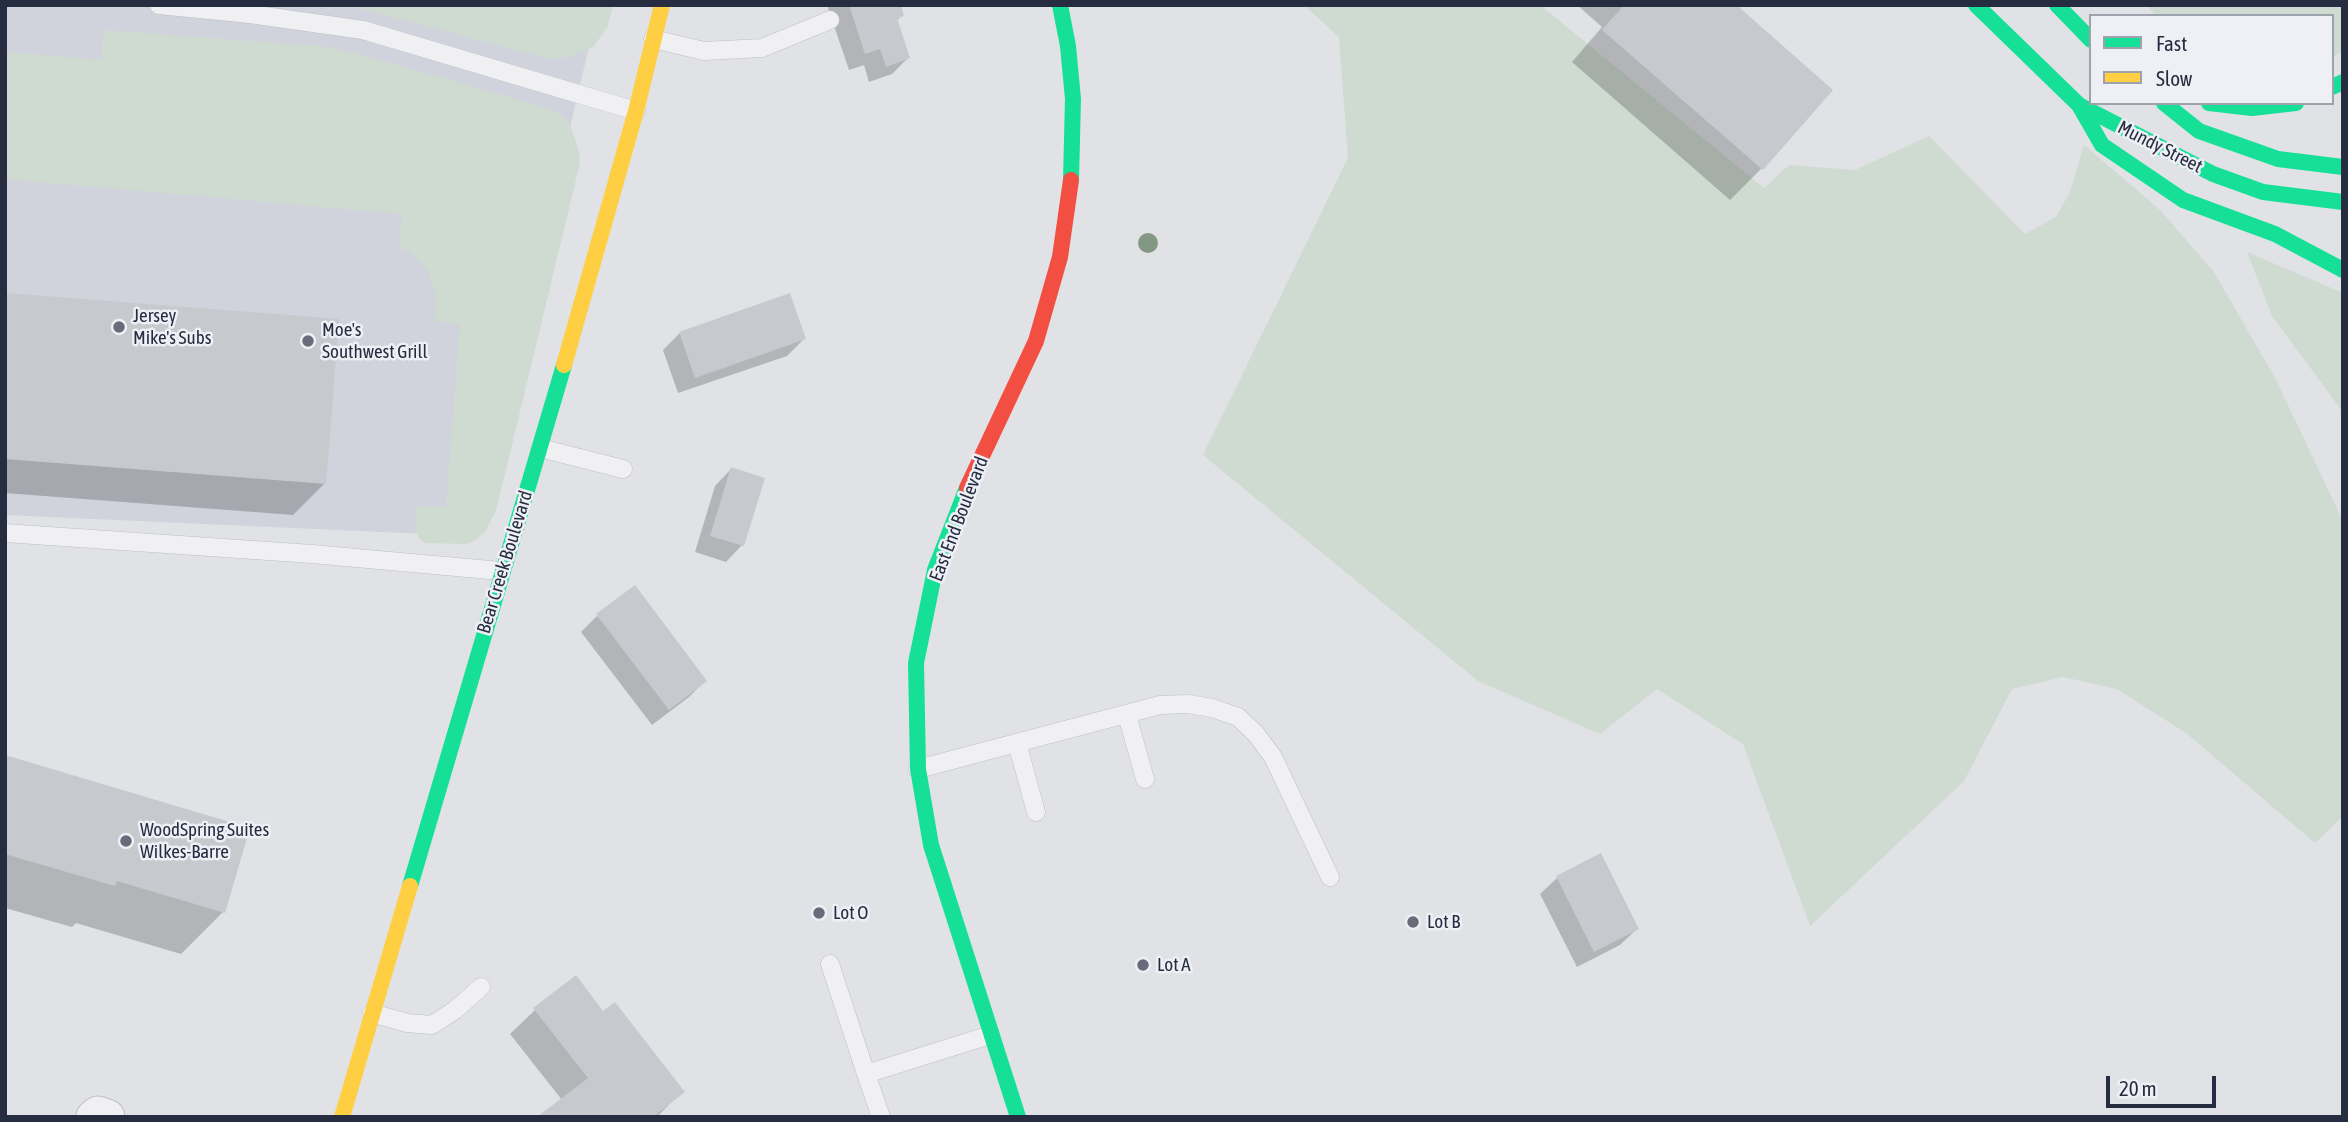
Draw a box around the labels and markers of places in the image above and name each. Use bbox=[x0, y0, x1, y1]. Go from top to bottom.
place label: Jersey Mike's Subs bbox=[133, 305, 211, 349]
marker: Jersey Mike's Subs bbox=[111, 319, 127, 335]
place label: Moe's Southwest Grill bbox=[322, 319, 427, 363]
marker: Moe's Southwest Grill bbox=[300, 333, 316, 349]
place label: WoodSpring Suites Wilkes-Barre bbox=[140, 819, 269, 863]
marker: WoodSpring Suites Wilkes-Barre bbox=[118, 833, 134, 849]
place label: Lot O bbox=[833, 902, 868, 924]
marker: Lot O bbox=[811, 905, 827, 921]
place label: Lot B bbox=[1427, 911, 1460, 933]
marker: Lot B bbox=[1405, 914, 1421, 930]
place label: Lot A bbox=[1157, 954, 1191, 976]
marker: Lot A bbox=[1135, 957, 1151, 973]

